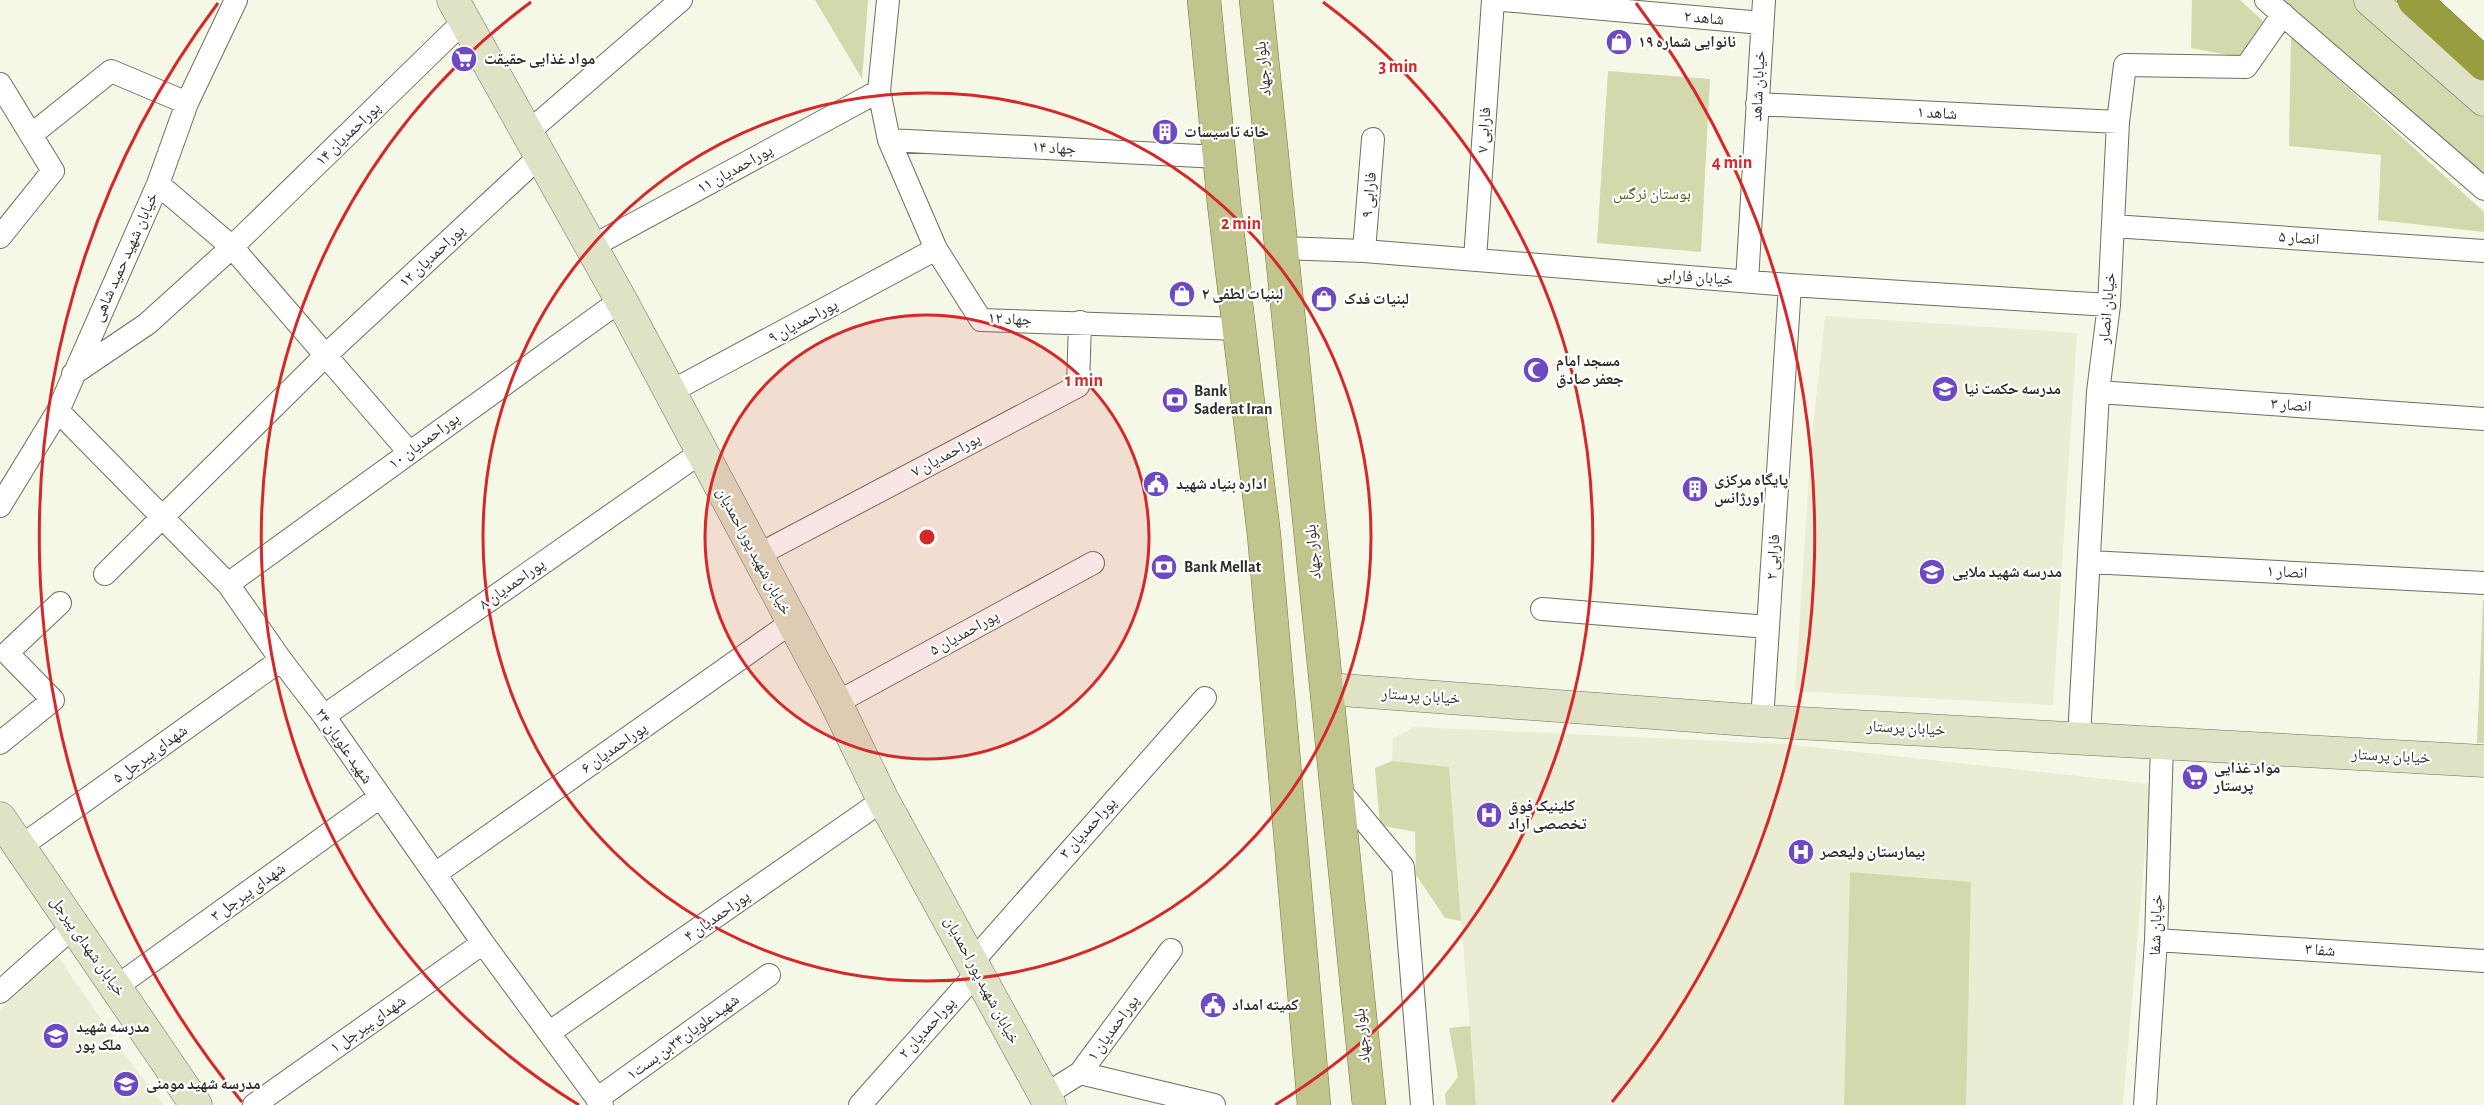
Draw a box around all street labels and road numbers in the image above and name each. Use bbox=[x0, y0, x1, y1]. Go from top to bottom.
street label: شاهد ۲ bbox=[1683, 8, 1725, 28]
street label: بلوار جهاد bbox=[1252, 41, 1275, 97]
street label: خیابان شاهد bbox=[1748, 50, 1770, 122]
street label: پوراحمدیان ۱۴ bbox=[312, 99, 385, 170]
street label: شاهد ۱ bbox=[1917, 104, 1957, 122]
street label: فارابی ۷ bbox=[1474, 107, 1496, 154]
street label: جهاد ۱۴ bbox=[1032, 139, 1076, 158]
street label: پوراحمدیان ۱۱ bbox=[695, 142, 776, 198]
street label: فارابی ۹ bbox=[1359, 171, 1381, 219]
street label: خیابان شهید حمید شاهی bbox=[89, 190, 163, 325]
street label: پوراحمدیان ۱۲ bbox=[396, 222, 469, 292]
street label: انصار ۵ bbox=[2278, 229, 2320, 248]
street label: خیابان فارابی bbox=[1656, 266, 1734, 290]
street label: خیابان انصار bbox=[2096, 272, 2120, 345]
street label: پوراحمدیان ۹ bbox=[766, 296, 842, 348]
street label: جهاد ۱۲ bbox=[988, 310, 1032, 329]
street label: انصار ۳ bbox=[2270, 396, 2312, 415]
street label: پوراحمدیان ۱۰ bbox=[386, 410, 464, 474]
street label: پوراحمدیان ۷ bbox=[909, 430, 985, 482]
street label: خیابان شهید پور احمدیان bbox=[712, 485, 794, 618]
street label: بلوار جهاد bbox=[1302, 524, 1325, 580]
street label: فارابی ۲ bbox=[1763, 534, 1785, 581]
street label: پوراحمدیان ۸ bbox=[476, 555, 549, 614]
street label: انصار ۱ bbox=[2266, 563, 2308, 582]
street label: پوراحمدیان ۵ bbox=[927, 607, 1002, 660]
street label: خیابان پرستار bbox=[1380, 685, 1461, 709]
street label: شهید علویان ۲۴ bbox=[311, 705, 376, 788]
street label: خیابان پرستار bbox=[1865, 718, 1946, 740]
street label: پوراحمدیان ۶ bbox=[578, 719, 651, 778]
street label: شهدای پیرجل ۵ bbox=[110, 722, 191, 788]
street label: خیابان پرستار bbox=[2350, 746, 2431, 768]
street label: پوراحمدیان ۳ bbox=[1057, 794, 1121, 863]
street label: شهدای پیرجل ۳ bbox=[208, 860, 289, 926]
street label: پوراحمدیان ۴ bbox=[681, 887, 754, 946]
street label: خیابان شهدای پیرجل bbox=[46, 893, 128, 1000]
street label: خیابان شفا bbox=[2147, 894, 2167, 956]
street label: خیابان شهید پور احمدیان bbox=[940, 914, 1022, 1047]
street label: شفا ۳ bbox=[2304, 941, 2336, 959]
street label: شهیدعلویان۲۴بن بست۱ bbox=[624, 991, 743, 1085]
street label: شهدای ‍‍‍‍‍‍پیرجل ۱ bbox=[327, 992, 410, 1057]
street label: پوراحمدیان ۱ bbox=[1084, 992, 1144, 1065]
street label: پوراحمدیان ۲ bbox=[896, 994, 960, 1063]
street label: بلوار جهاد bbox=[1351, 1008, 1374, 1064]

